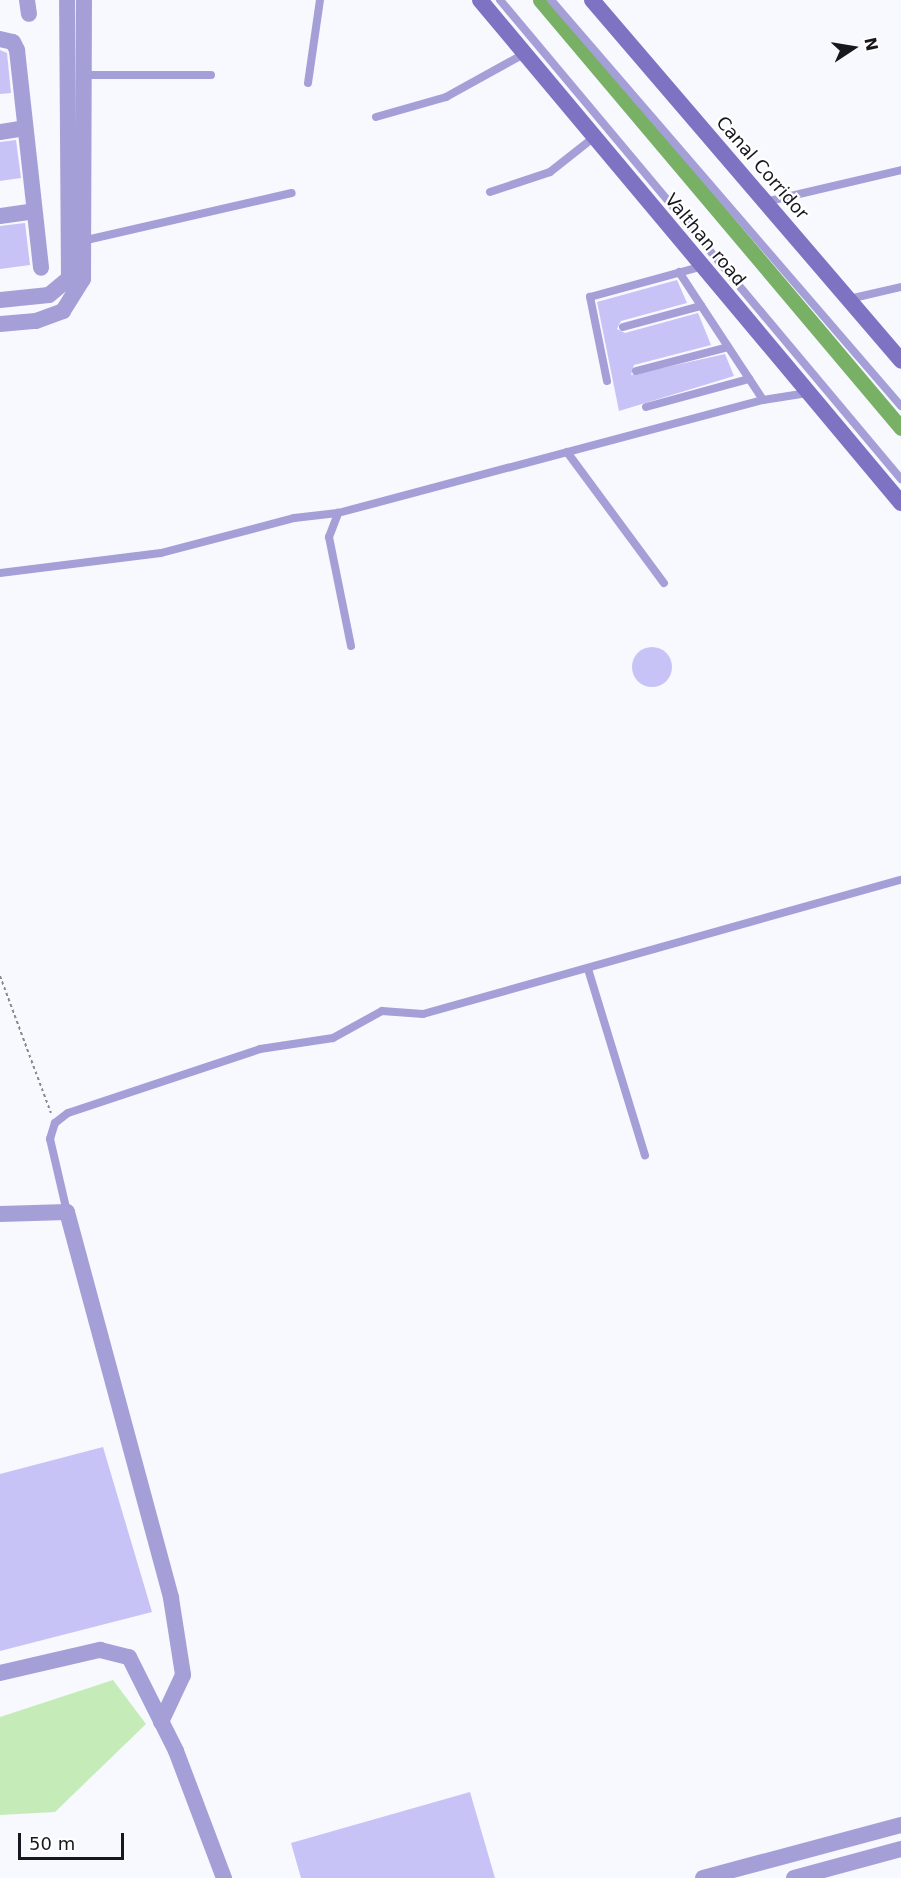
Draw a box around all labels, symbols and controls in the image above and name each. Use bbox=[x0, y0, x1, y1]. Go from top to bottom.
north arrow bbox=[823, 18, 883, 78]
text: N bbox=[860, 36, 882, 53]
street label: Canal Corridor bbox=[711, 112, 813, 224]
street label: Valthan road bbox=[660, 189, 750, 291]
scale bar bbox=[21, 1821, 128, 1859]
text: 50 m bbox=[29, 1833, 75, 1854]

